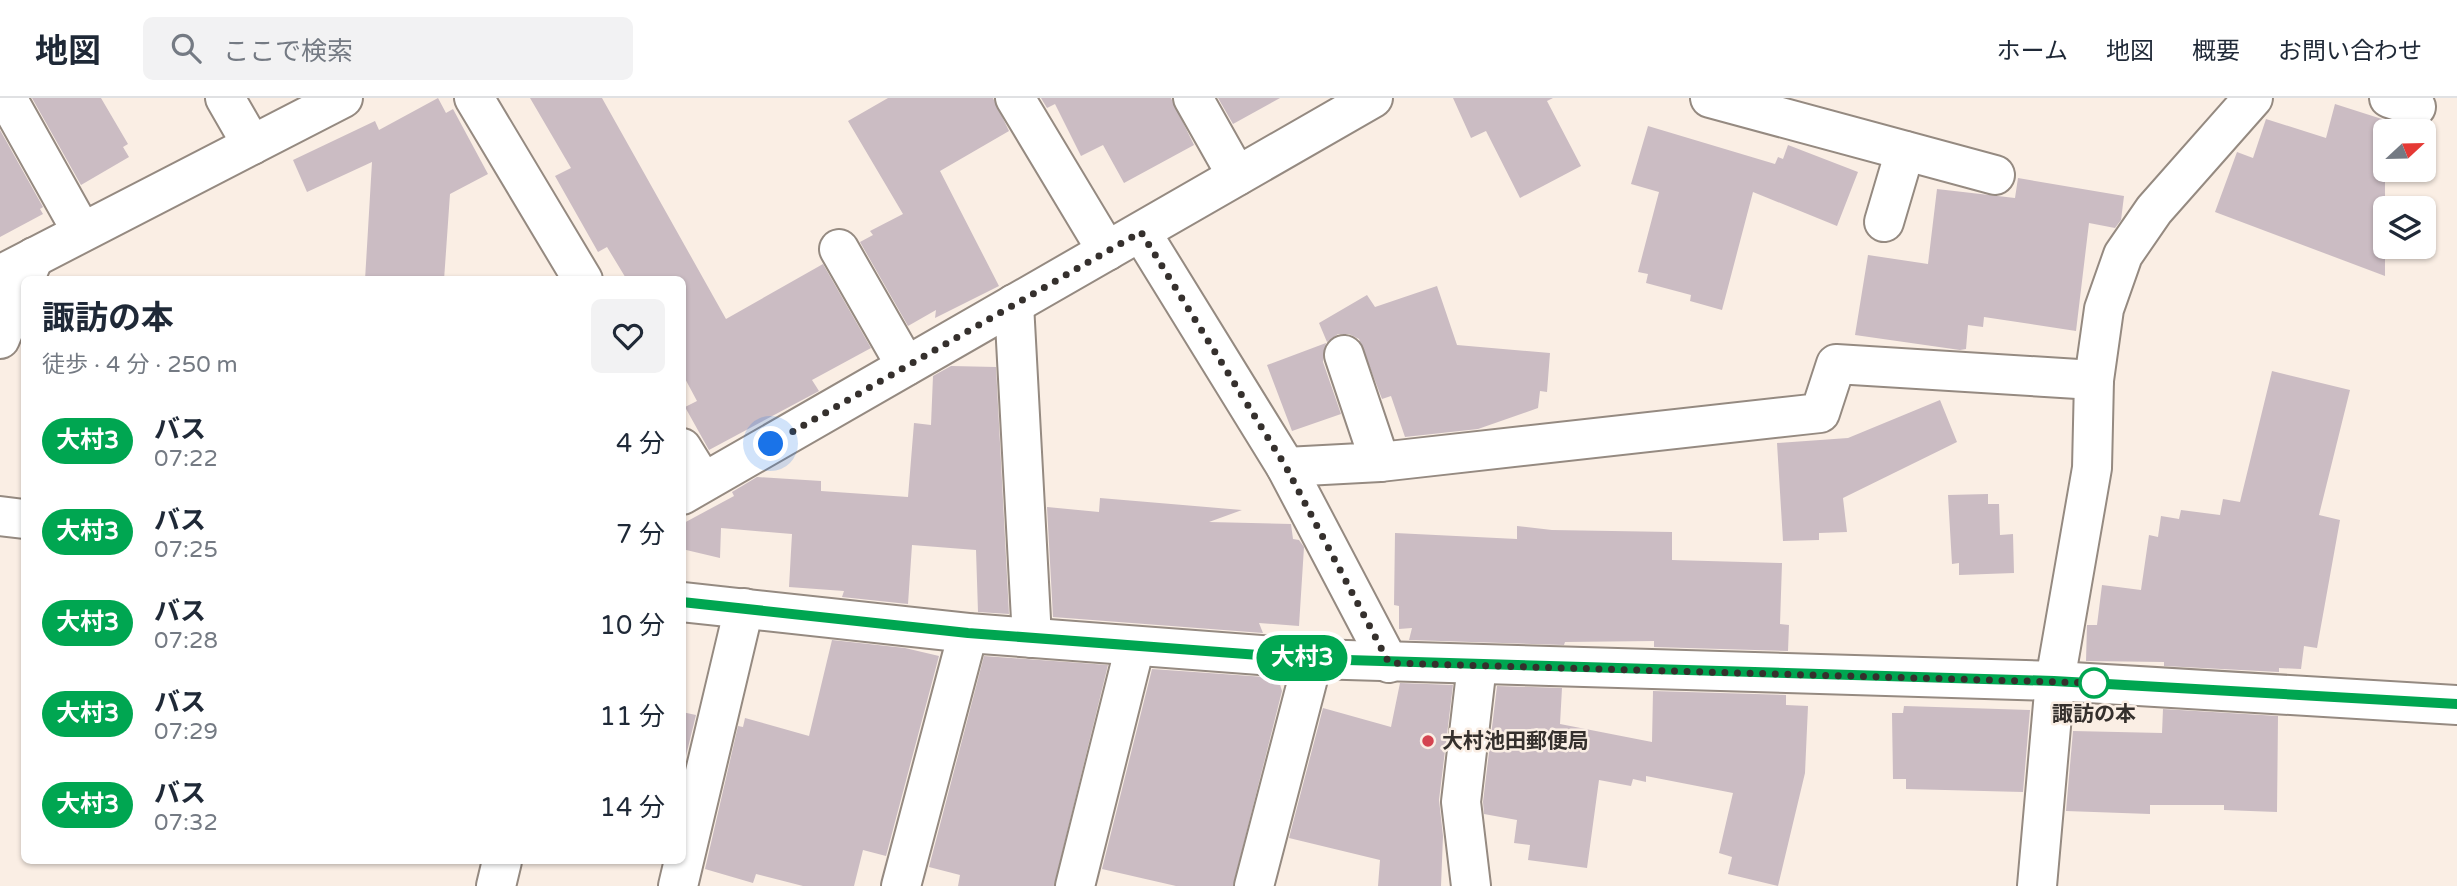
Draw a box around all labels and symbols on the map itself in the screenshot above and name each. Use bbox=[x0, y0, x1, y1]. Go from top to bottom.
north arrow bbox=[2373, 119, 2436, 182]
your location bbox=[753, 426, 788, 461]
line badge: 大村3 bbox=[1262, 635, 1342, 681]
marker: 諏訪の本 bbox=[2079, 668, 2109, 698]
place label: 諏訪の本 bbox=[2052, 702, 2136, 727]
place label: 大村池田郵便局 bbox=[1442, 729, 1589, 754]
marker: 大村池田郵便局 bbox=[1420, 733, 1436, 749]

